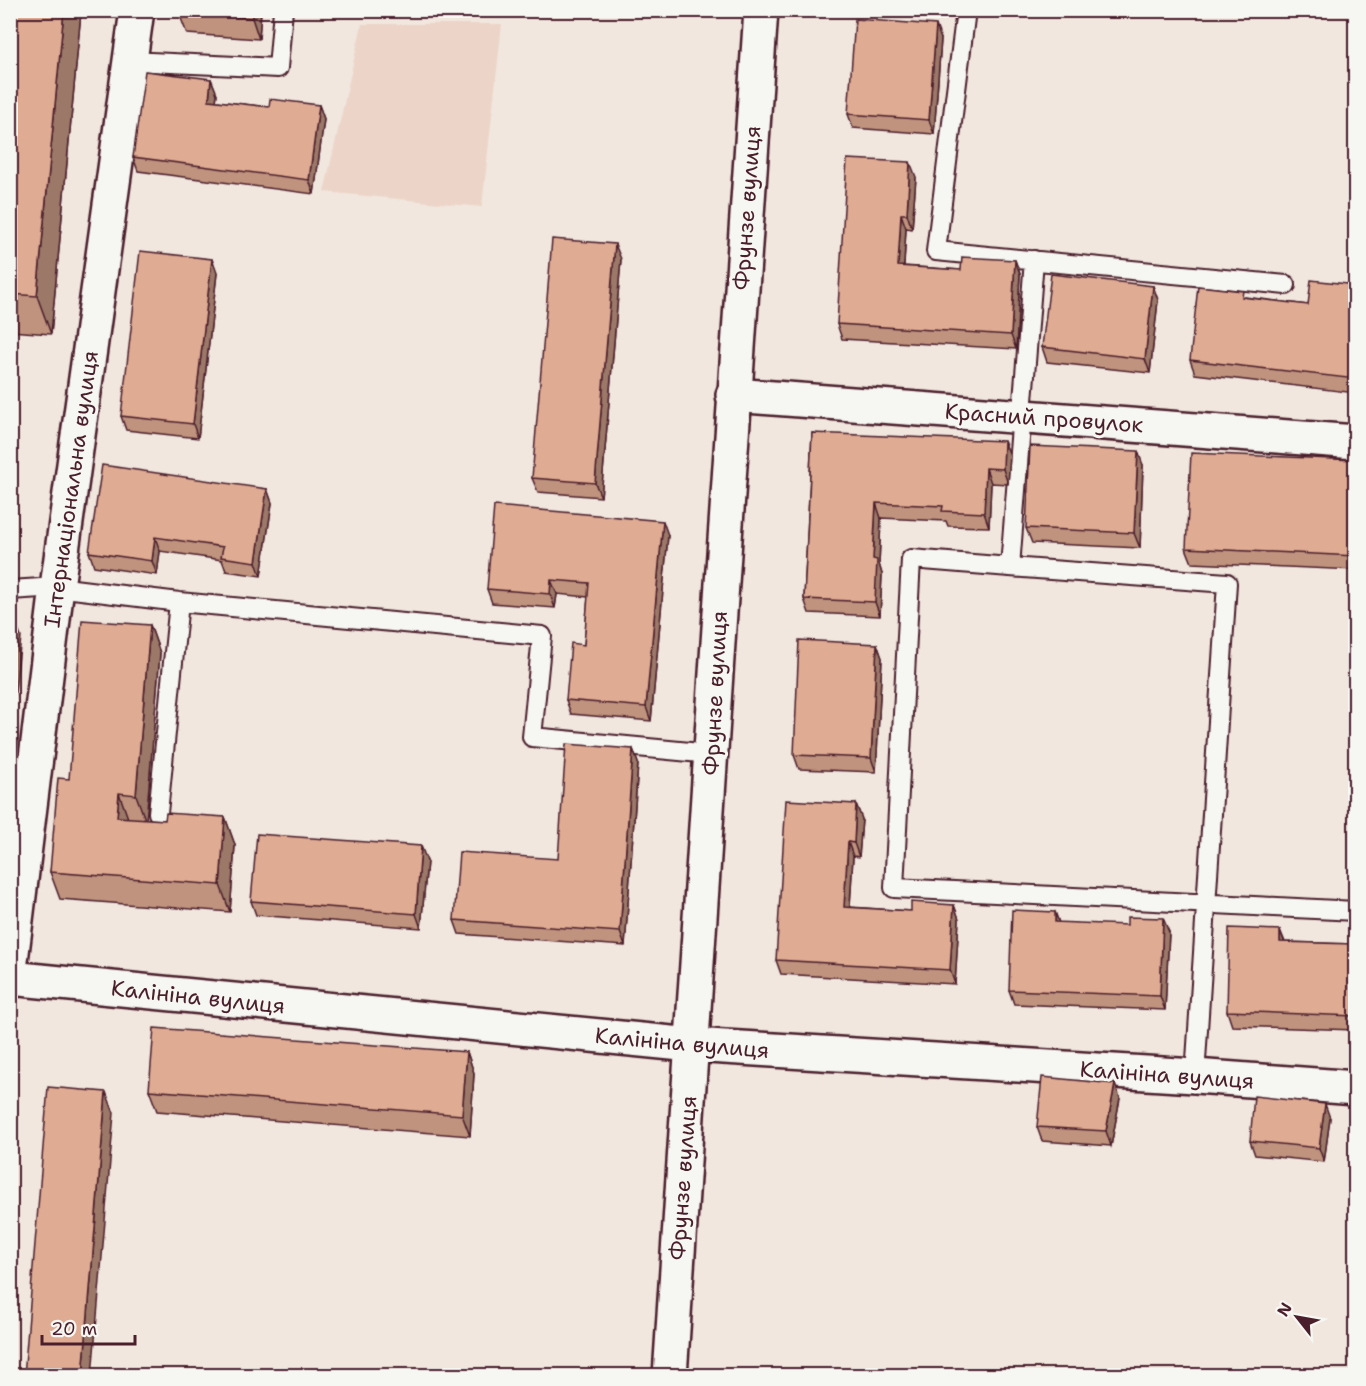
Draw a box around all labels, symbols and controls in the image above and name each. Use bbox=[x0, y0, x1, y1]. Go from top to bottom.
street label: Фрунзе вулиця bbox=[727, 125, 767, 291]
street label: Інтернаціональна вулиця bbox=[37, 349, 105, 629]
street label: Красний провулок bbox=[944, 397, 1145, 439]
street label: Фрунзе вулиця bbox=[696, 610, 734, 776]
street label: Калініна вулиця bbox=[110, 973, 286, 1021]
street label: Калініна вулиця bbox=[594, 1021, 770, 1065]
street label: Калініна вулиця bbox=[1079, 1054, 1255, 1096]
street label: Фрунзе вулиця bbox=[663, 1095, 703, 1261]
north arrow bbox=[1267, 1287, 1327, 1347]
text: N bbox=[1272, 1299, 1297, 1320]
scale bar bbox=[42, 1308, 135, 1346]
text: 20 m bbox=[51, 1317, 97, 1341]

